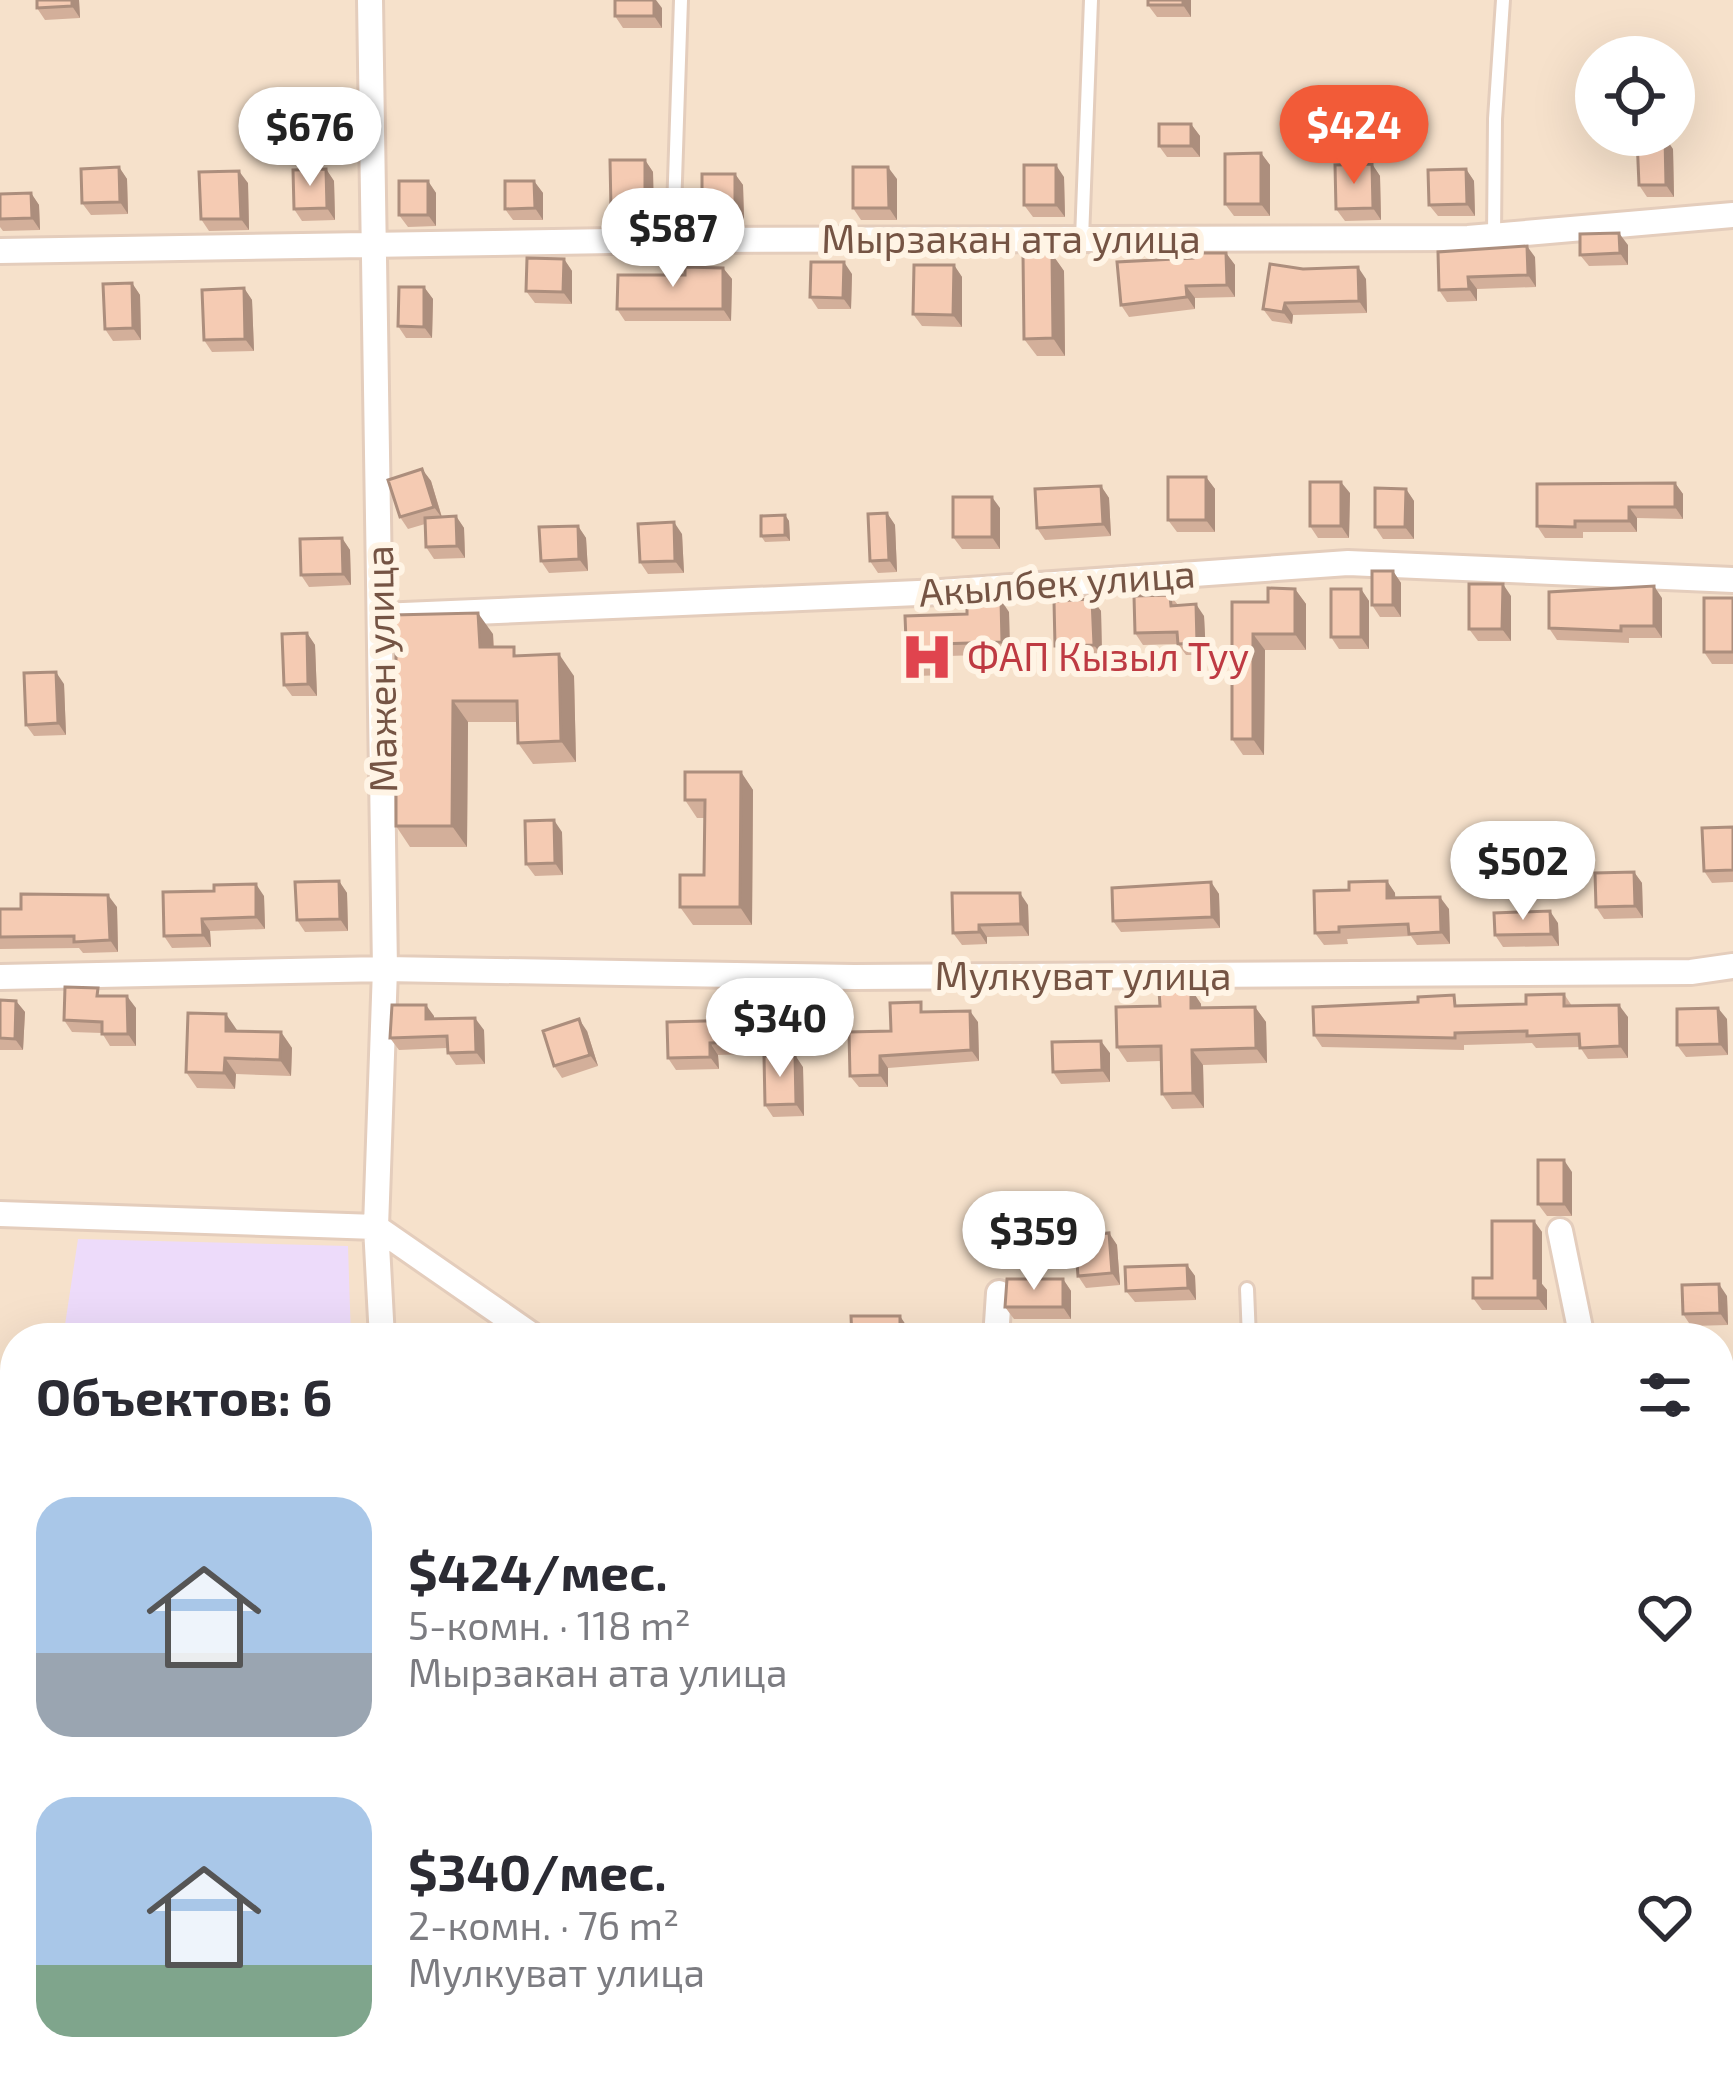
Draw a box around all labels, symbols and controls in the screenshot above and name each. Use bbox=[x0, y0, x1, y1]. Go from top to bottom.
map controls bbox=[1575, 36, 1695, 156]
button: locate bbox=[1575, 36, 1695, 156]
pin: $424 bbox=[1283, 85, 1425, 187]
pin: $676 bbox=[239, 87, 381, 189]
text: $424 bbox=[1307, 100, 1401, 147]
text: $676 bbox=[265, 102, 355, 149]
pin: $587 bbox=[602, 188, 744, 290]
text: $587 bbox=[628, 203, 718, 250]
street label: Мырзакан ата улица bbox=[821, 214, 1201, 262]
street label: Мажен улица bbox=[354, 545, 406, 793]
street label: Акылбек улица bbox=[917, 548, 1197, 616]
hospital icon: ФАП Кызыл Туу bbox=[898, 628, 956, 686]
place label: ФАП Кызыл Туу bbox=[967, 632, 1249, 680]
pin: $502 bbox=[1452, 821, 1594, 923]
text: $502 bbox=[1477, 836, 1569, 883]
street label: Мулкуват улица bbox=[934, 951, 1232, 999]
pin: $340 bbox=[709, 978, 851, 1080]
text: $340 bbox=[733, 993, 827, 1040]
pin: $359 bbox=[963, 1191, 1105, 1293]
text: $359 bbox=[989, 1206, 1079, 1253]
icon: filters bbox=[1632, 1362, 1698, 1428]
text: Объектов: 6 bbox=[36, 1365, 332, 1426]
text: $424/мес. bbox=[408, 1540, 668, 1601]
icon: home bbox=[132, 1545, 276, 1689]
icon: heart bbox=[1632, 1584, 1698, 1650]
text: 5-комн. · 118 m² bbox=[408, 1601, 691, 1648]
text: Мырзакан ата улица bbox=[408, 1648, 788, 1695]
text: $340/мес. bbox=[408, 1840, 667, 1901]
icon: home bbox=[132, 1845, 276, 1989]
icon: heart bbox=[1632, 1884, 1698, 1950]
text: 2-комн. · 76 m² bbox=[408, 1901, 679, 1948]
text: Мулкуват улица bbox=[408, 1948, 705, 1995]

